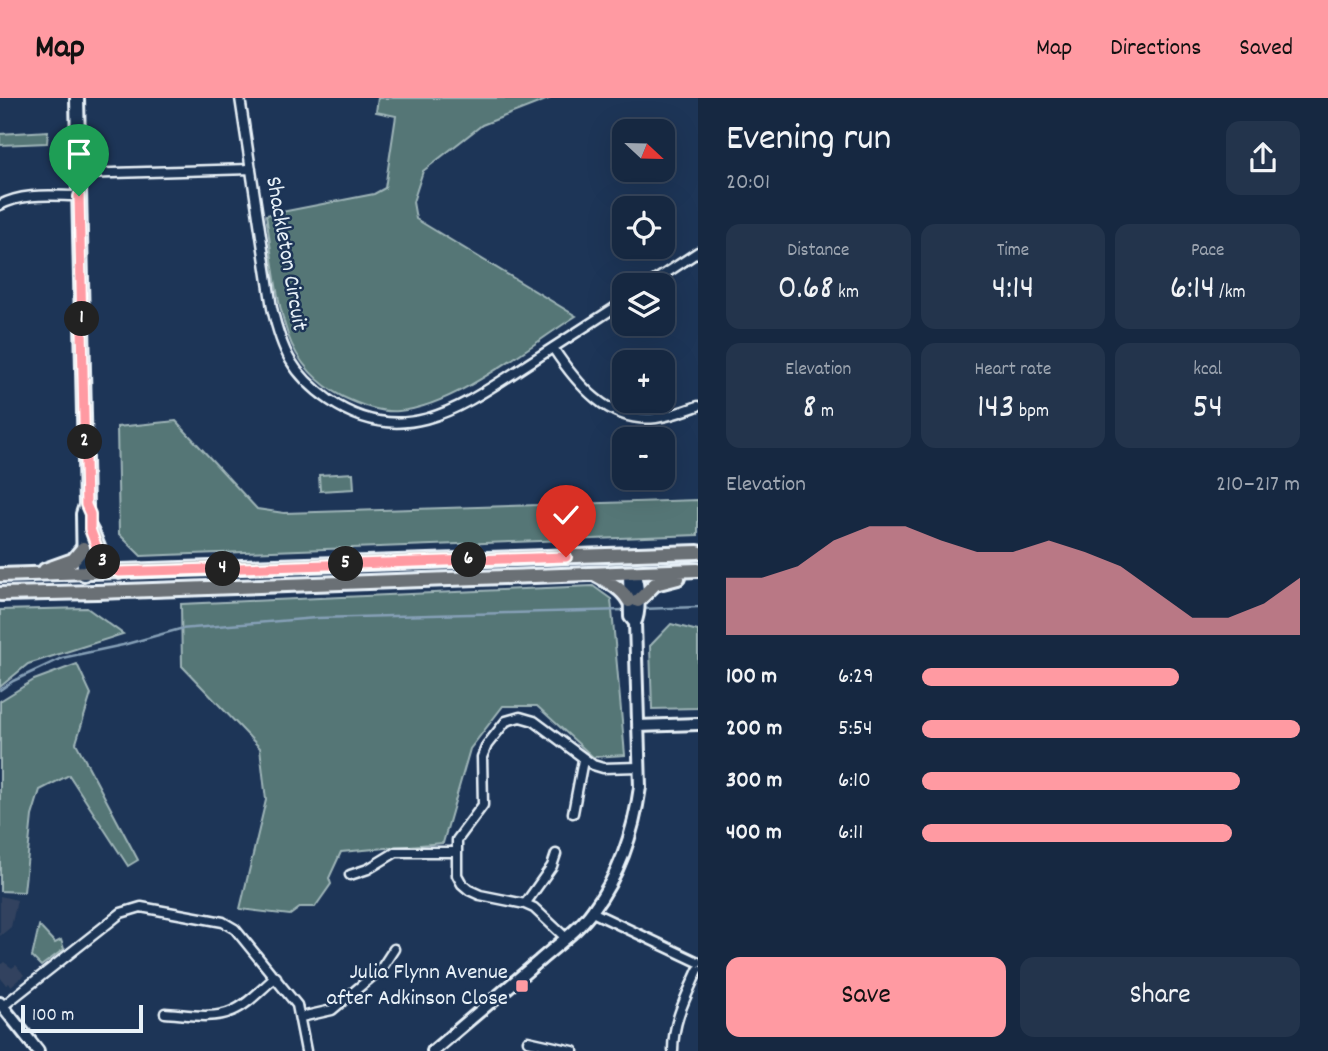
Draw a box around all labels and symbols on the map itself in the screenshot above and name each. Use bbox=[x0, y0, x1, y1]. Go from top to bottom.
north arrow bbox=[612, 119, 676, 182]
pin bbox=[49, 124, 109, 196]
street label: Shackleton Circuit bbox=[255, 174, 315, 334]
pin: 1 bbox=[64, 302, 100, 336]
pin: 2 bbox=[68, 424, 102, 460]
pin bbox=[536, 485, 596, 557]
pin: 6 bbox=[452, 542, 486, 578]
pin: 3 bbox=[86, 545, 120, 580]
pin: 5 bbox=[328, 546, 364, 582]
pin: 4 bbox=[206, 552, 241, 587]
place label: Julia Flynn Avenue after Adkinson Close bbox=[326, 957, 508, 1016]
marker: Julia Flynn Avenue after Adkinson Close bbox=[514, 978, 530, 994]
scale bar bbox=[21, 1002, 144, 1034]

